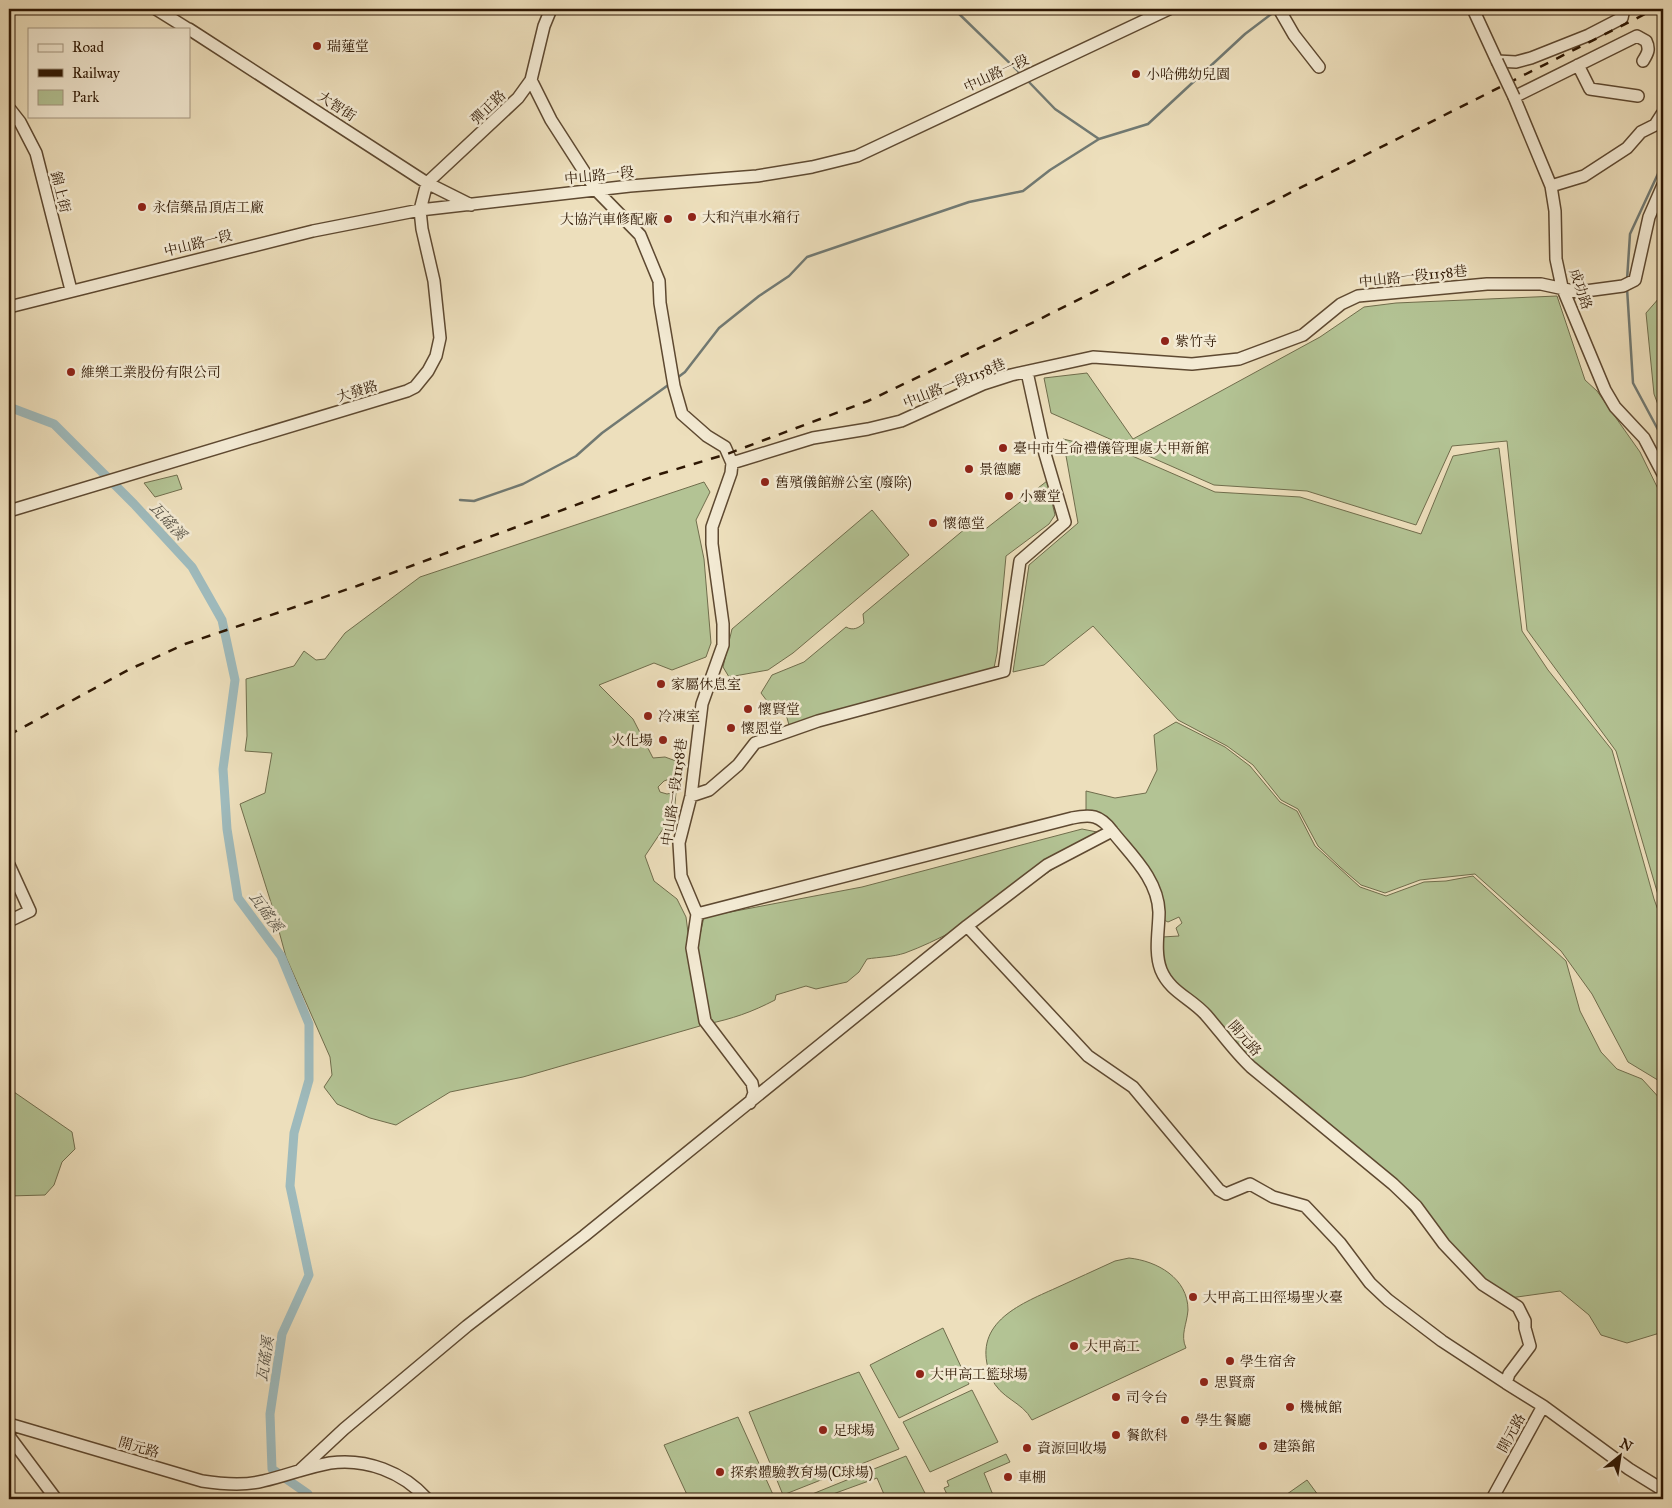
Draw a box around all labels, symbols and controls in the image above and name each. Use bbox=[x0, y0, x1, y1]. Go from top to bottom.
legend bbox=[28, 28, 190, 118]
text: Road bbox=[72, 38, 104, 56]
place label: 瑞蓮堂 bbox=[327, 38, 369, 55]
marker: 瑞蓮堂 bbox=[311, 40, 323, 52]
street label: 中山路一段 bbox=[961, 51, 1032, 96]
text: Railway bbox=[72, 64, 121, 82]
place label: 小哈佛幼兒園 bbox=[1146, 66, 1230, 83]
marker: 小哈佛幼兒園 bbox=[1130, 68, 1142, 80]
street label: 彈正路 bbox=[467, 87, 509, 128]
text: Park bbox=[72, 88, 99, 106]
street label: 大智街 bbox=[314, 88, 359, 125]
street label: 中山路一段 bbox=[563, 163, 635, 188]
street label: 錦上街 bbox=[47, 170, 74, 215]
place label: 永信藥品頂店工廠 bbox=[152, 199, 264, 216]
marker: 永信藥品頂店工廠 bbox=[136, 201, 148, 213]
place label: 大和汽車水箱行 bbox=[702, 209, 800, 226]
place label: 大協汽車修配廠 bbox=[560, 211, 658, 228]
marker: 大和汽車水箱行 bbox=[686, 211, 698, 223]
marker: 大協汽車修配廠 bbox=[662, 213, 674, 225]
street label: 中山路一段 bbox=[162, 227, 234, 260]
street label: 中山路一段1158巷 bbox=[1358, 262, 1468, 291]
street label: 成功路 bbox=[1566, 267, 1595, 312]
place label: 紫竹寺 bbox=[1175, 333, 1217, 350]
marker: 紫竹寺 bbox=[1159, 335, 1171, 347]
street label: 中山路一段1158巷 bbox=[901, 355, 1008, 412]
place label: 維樂工業股份有限公司 bbox=[81, 364, 221, 381]
marker: 維樂工業股份有限公司 bbox=[65, 366, 77, 378]
street label: 大發路 bbox=[335, 377, 380, 406]
place label: 臺中市生命禮儀管理處大甲新館 bbox=[1013, 440, 1209, 457]
marker: 臺中市生命禮儀管理處大甲新館 bbox=[997, 442, 1009, 454]
place label: 景德廳 bbox=[979, 461, 1021, 478]
marker: 景德廳 bbox=[963, 463, 975, 475]
place label: 舊殯儀館辦公室 (廢除) bbox=[775, 474, 912, 492]
marker: 舊殯儀館辦公室 (廢除) bbox=[759, 476, 771, 488]
place label: 小靈堂 bbox=[1019, 488, 1061, 505]
marker: 小靈堂 bbox=[1003, 490, 1015, 502]
water label: 瓦磘溪 bbox=[146, 498, 191, 545]
place label: 懷德堂 bbox=[943, 515, 985, 532]
marker: 懷德堂 bbox=[927, 517, 939, 529]
place label: 家屬休息室 bbox=[671, 676, 741, 693]
marker: 家屬休息室 bbox=[655, 678, 667, 690]
place label: 懷賢堂 bbox=[758, 701, 800, 718]
marker: 懷賢堂 bbox=[742, 703, 754, 715]
place label: 冷凍室 bbox=[658, 708, 700, 725]
marker: 冷凍室 bbox=[642, 710, 654, 722]
place label: 懷恩堂 bbox=[741, 720, 783, 737]
marker: 懷恩堂 bbox=[725, 722, 737, 734]
place label: 火化場 bbox=[611, 732, 653, 749]
marker: 火化場 bbox=[657, 734, 669, 746]
street label: 中山路一段1158巷 bbox=[658, 737, 690, 847]
water label: 瓦磘溪 bbox=[245, 889, 288, 937]
street label: 開元路 bbox=[1224, 1017, 1265, 1060]
place label: 大甲高工田徑場聖火臺 bbox=[1203, 1289, 1343, 1306]
marker: 大甲高工田徑場聖火臺 bbox=[1187, 1291, 1199, 1303]
water label: 瓦磘溪 bbox=[253, 1333, 278, 1383]
place label: 大甲高工 bbox=[1084, 1338, 1140, 1355]
marker: 大甲高工 bbox=[1068, 1340, 1080, 1352]
place label: 學生宿舍 bbox=[1240, 1353, 1296, 1370]
marker: 學生宿舍 bbox=[1224, 1355, 1236, 1367]
place label: 大甲高工籃球場 bbox=[930, 1366, 1028, 1383]
marker: 大甲高工籃球場 bbox=[914, 1368, 926, 1380]
place label: 思賢齋 bbox=[1214, 1374, 1256, 1391]
marker: 思賢齋 bbox=[1198, 1376, 1210, 1388]
place label: 司令台 bbox=[1126, 1389, 1168, 1406]
marker: 司令台 bbox=[1110, 1391, 1122, 1403]
place label: 機械館 bbox=[1300, 1399, 1342, 1416]
marker: 機械館 bbox=[1284, 1401, 1296, 1413]
street label: 開元路 bbox=[1494, 1411, 1529, 1456]
place label: 學生餐廳 bbox=[1195, 1412, 1251, 1429]
marker: 學生餐廳 bbox=[1179, 1414, 1191, 1426]
place label: 足球場 bbox=[833, 1422, 875, 1439]
marker: 足球場 bbox=[817, 1424, 829, 1436]
place label: 餐飲科 bbox=[1126, 1427, 1168, 1444]
marker: 餐飲科 bbox=[1110, 1429, 1122, 1441]
north arrow bbox=[1594, 1430, 1644, 1480]
street label: 開元路 bbox=[116, 1434, 161, 1461]
text: N bbox=[1617, 1435, 1636, 1456]
place label: 建築館 bbox=[1273, 1438, 1315, 1455]
place label: 資源回收場 bbox=[1037, 1440, 1107, 1457]
marker: 建築館 bbox=[1257, 1440, 1269, 1452]
marker: 資源回收場 bbox=[1021, 1442, 1033, 1454]
place label: 探索體驗教育場(C球場) bbox=[730, 1464, 873, 1482]
marker: 探索體驗教育場(C球場) bbox=[714, 1466, 726, 1478]
place label: 車棚 bbox=[1018, 1469, 1046, 1486]
marker: 車棚 bbox=[1002, 1471, 1014, 1483]

